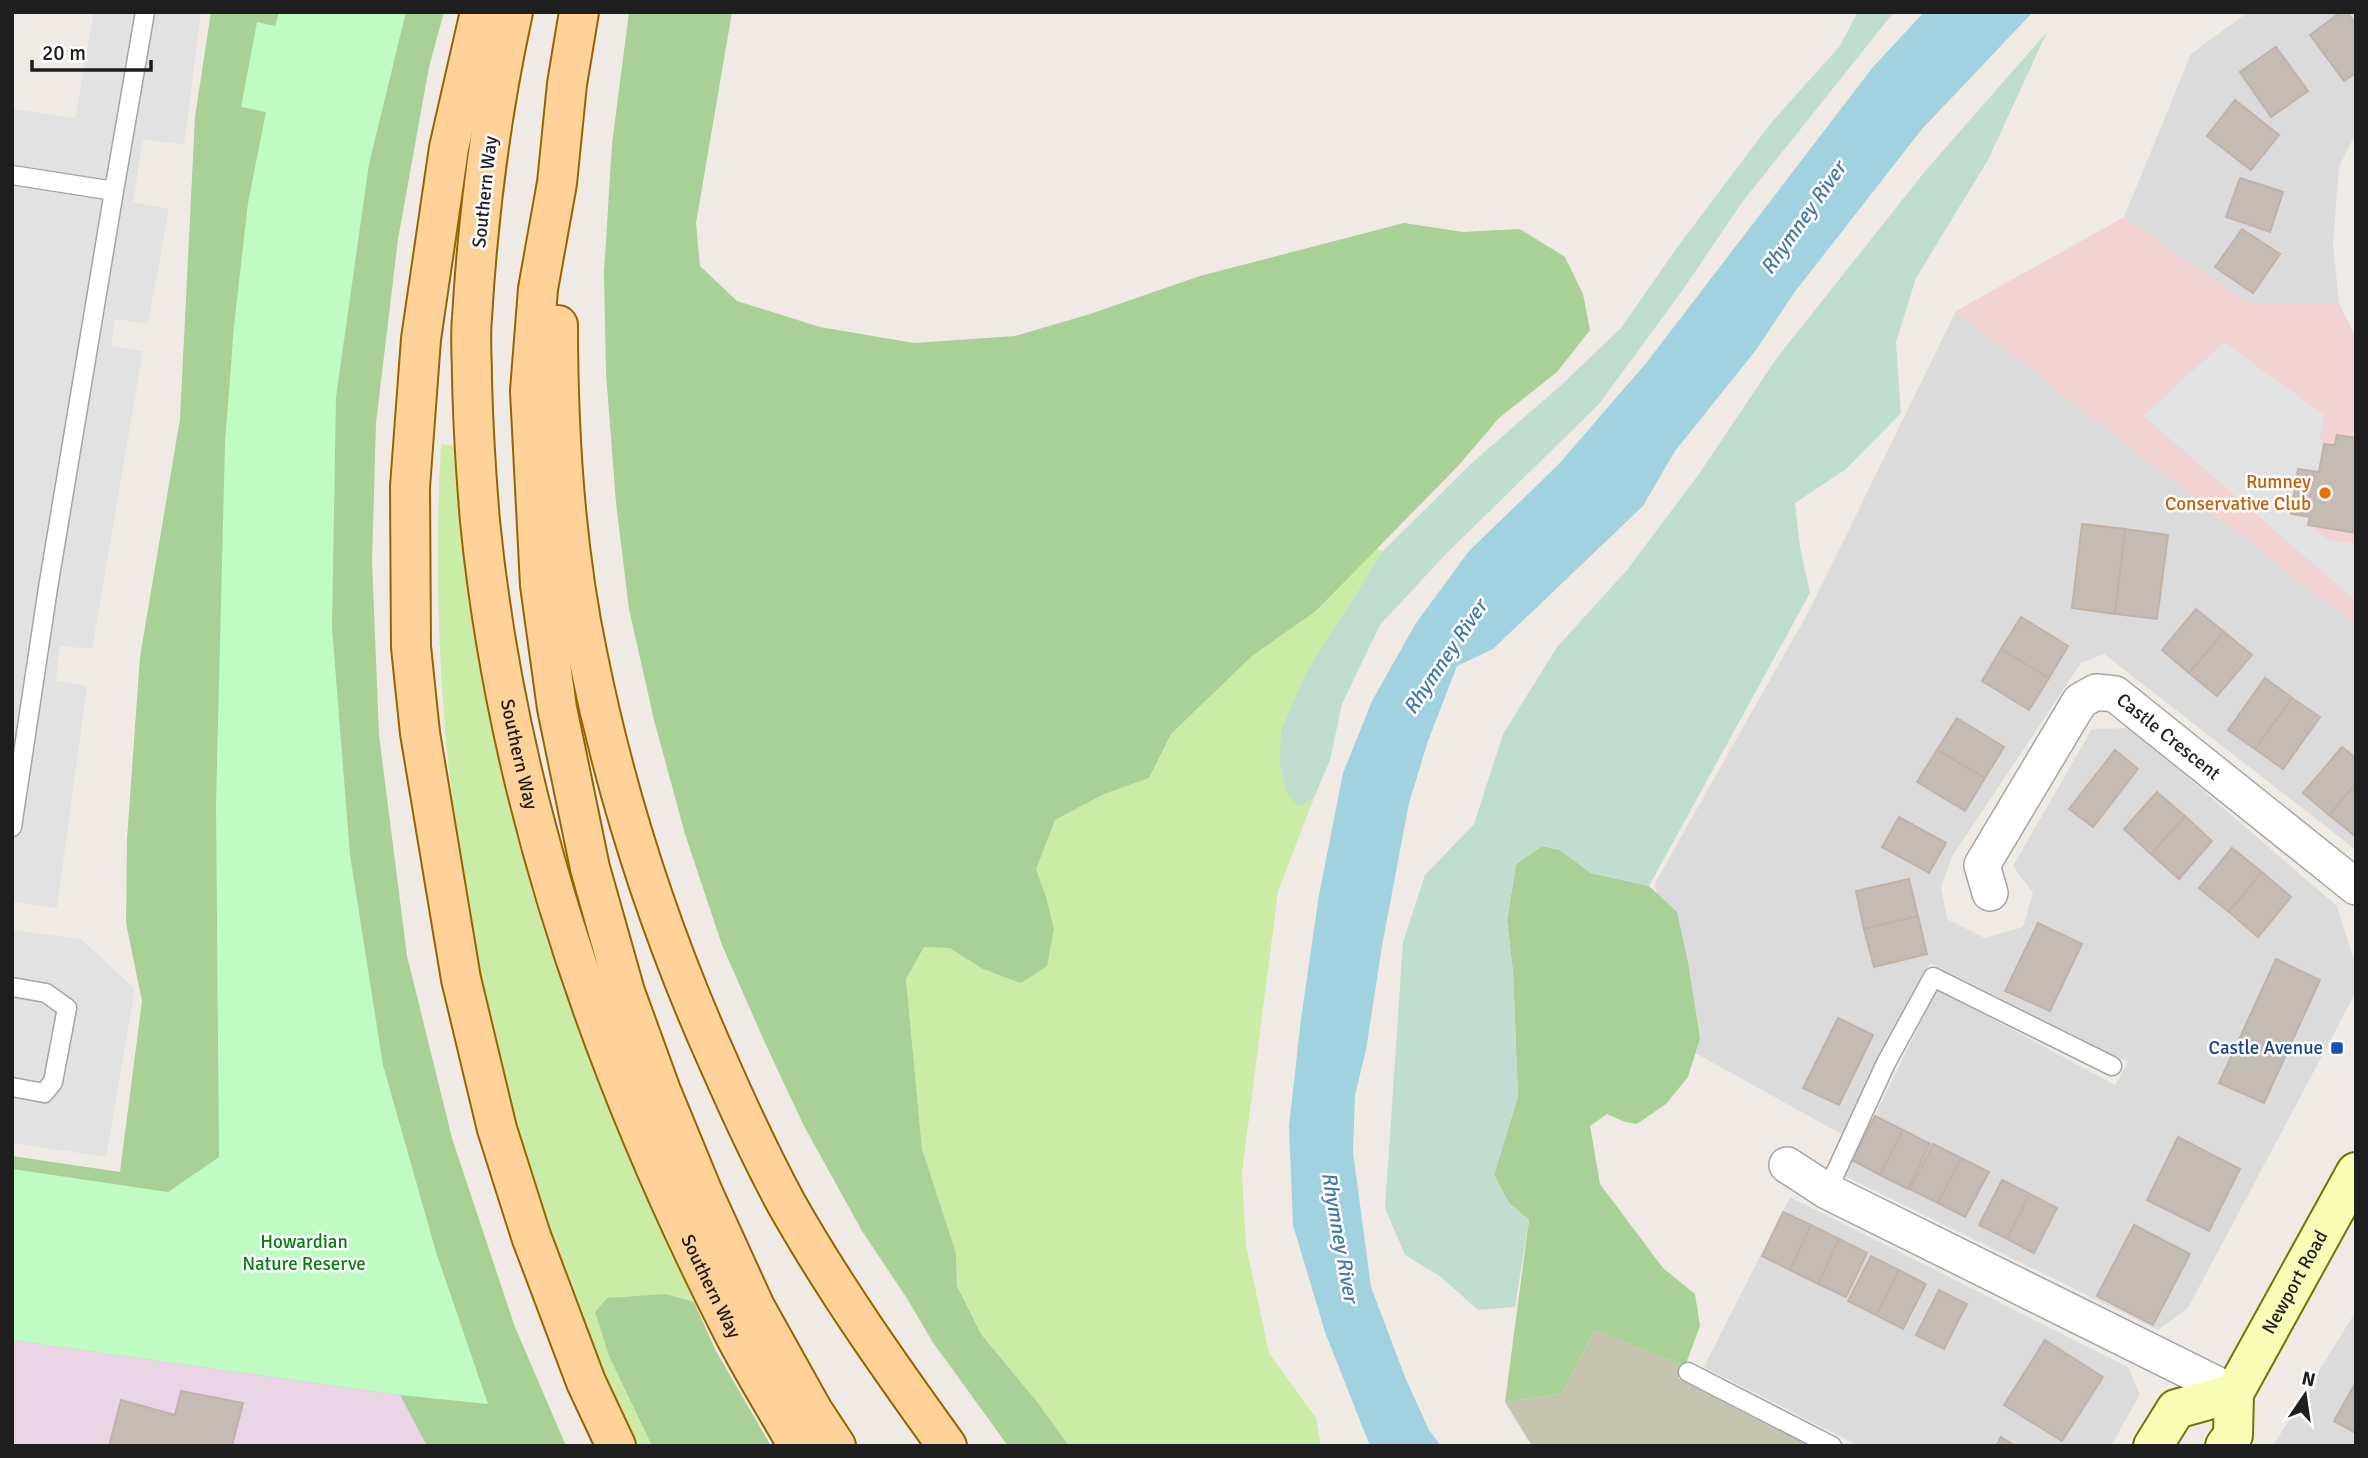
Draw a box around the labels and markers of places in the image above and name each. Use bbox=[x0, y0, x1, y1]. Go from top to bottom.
place label: Rumney Conservative Club bbox=[2165, 470, 2311, 516]
marker: Rumney Conservative Club bbox=[2317, 485, 2333, 501]
place label: Castle Avenue bbox=[2209, 1036, 2323, 1060]
marker: Castle Avenue bbox=[2329, 1040, 2345, 1056]

